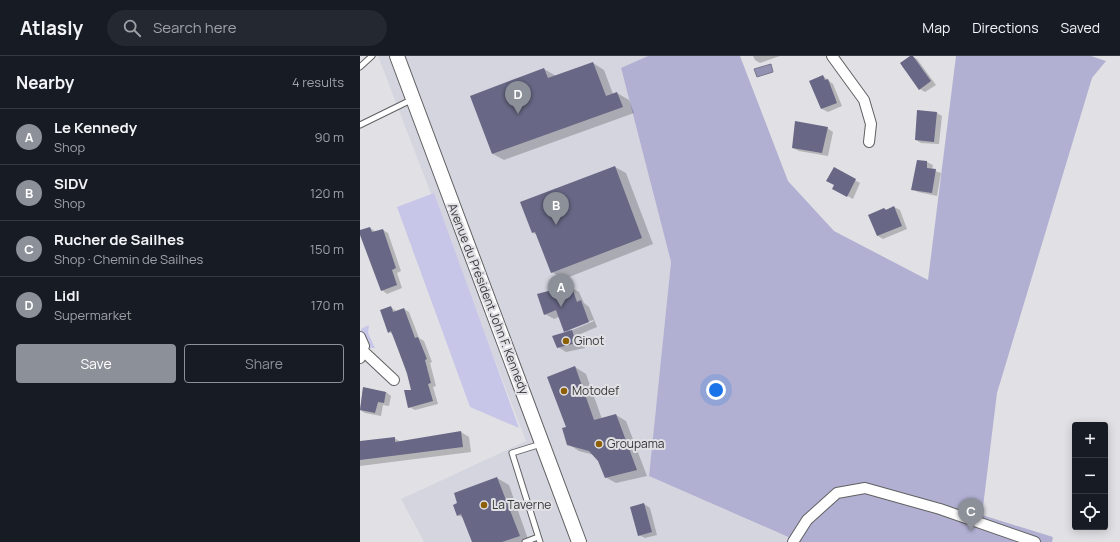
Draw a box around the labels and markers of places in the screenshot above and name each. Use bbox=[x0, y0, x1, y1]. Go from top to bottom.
pin: D bbox=[505, 81, 531, 114]
pin: B bbox=[543, 192, 569, 225]
pin: A bbox=[548, 274, 574, 307]
place label: Ginot bbox=[574, 332, 604, 349]
marker: Ginot bbox=[561, 336, 571, 346]
place label: Motodef bbox=[572, 382, 620, 399]
marker: Motodef bbox=[559, 386, 569, 396]
place label: Groupama bbox=[607, 435, 665, 452]
marker: Groupama bbox=[594, 439, 604, 449]
place label: La Taverne bbox=[492, 496, 551, 513]
pin: C bbox=[958, 498, 984, 531]
marker: La Taverne bbox=[479, 500, 489, 510]

